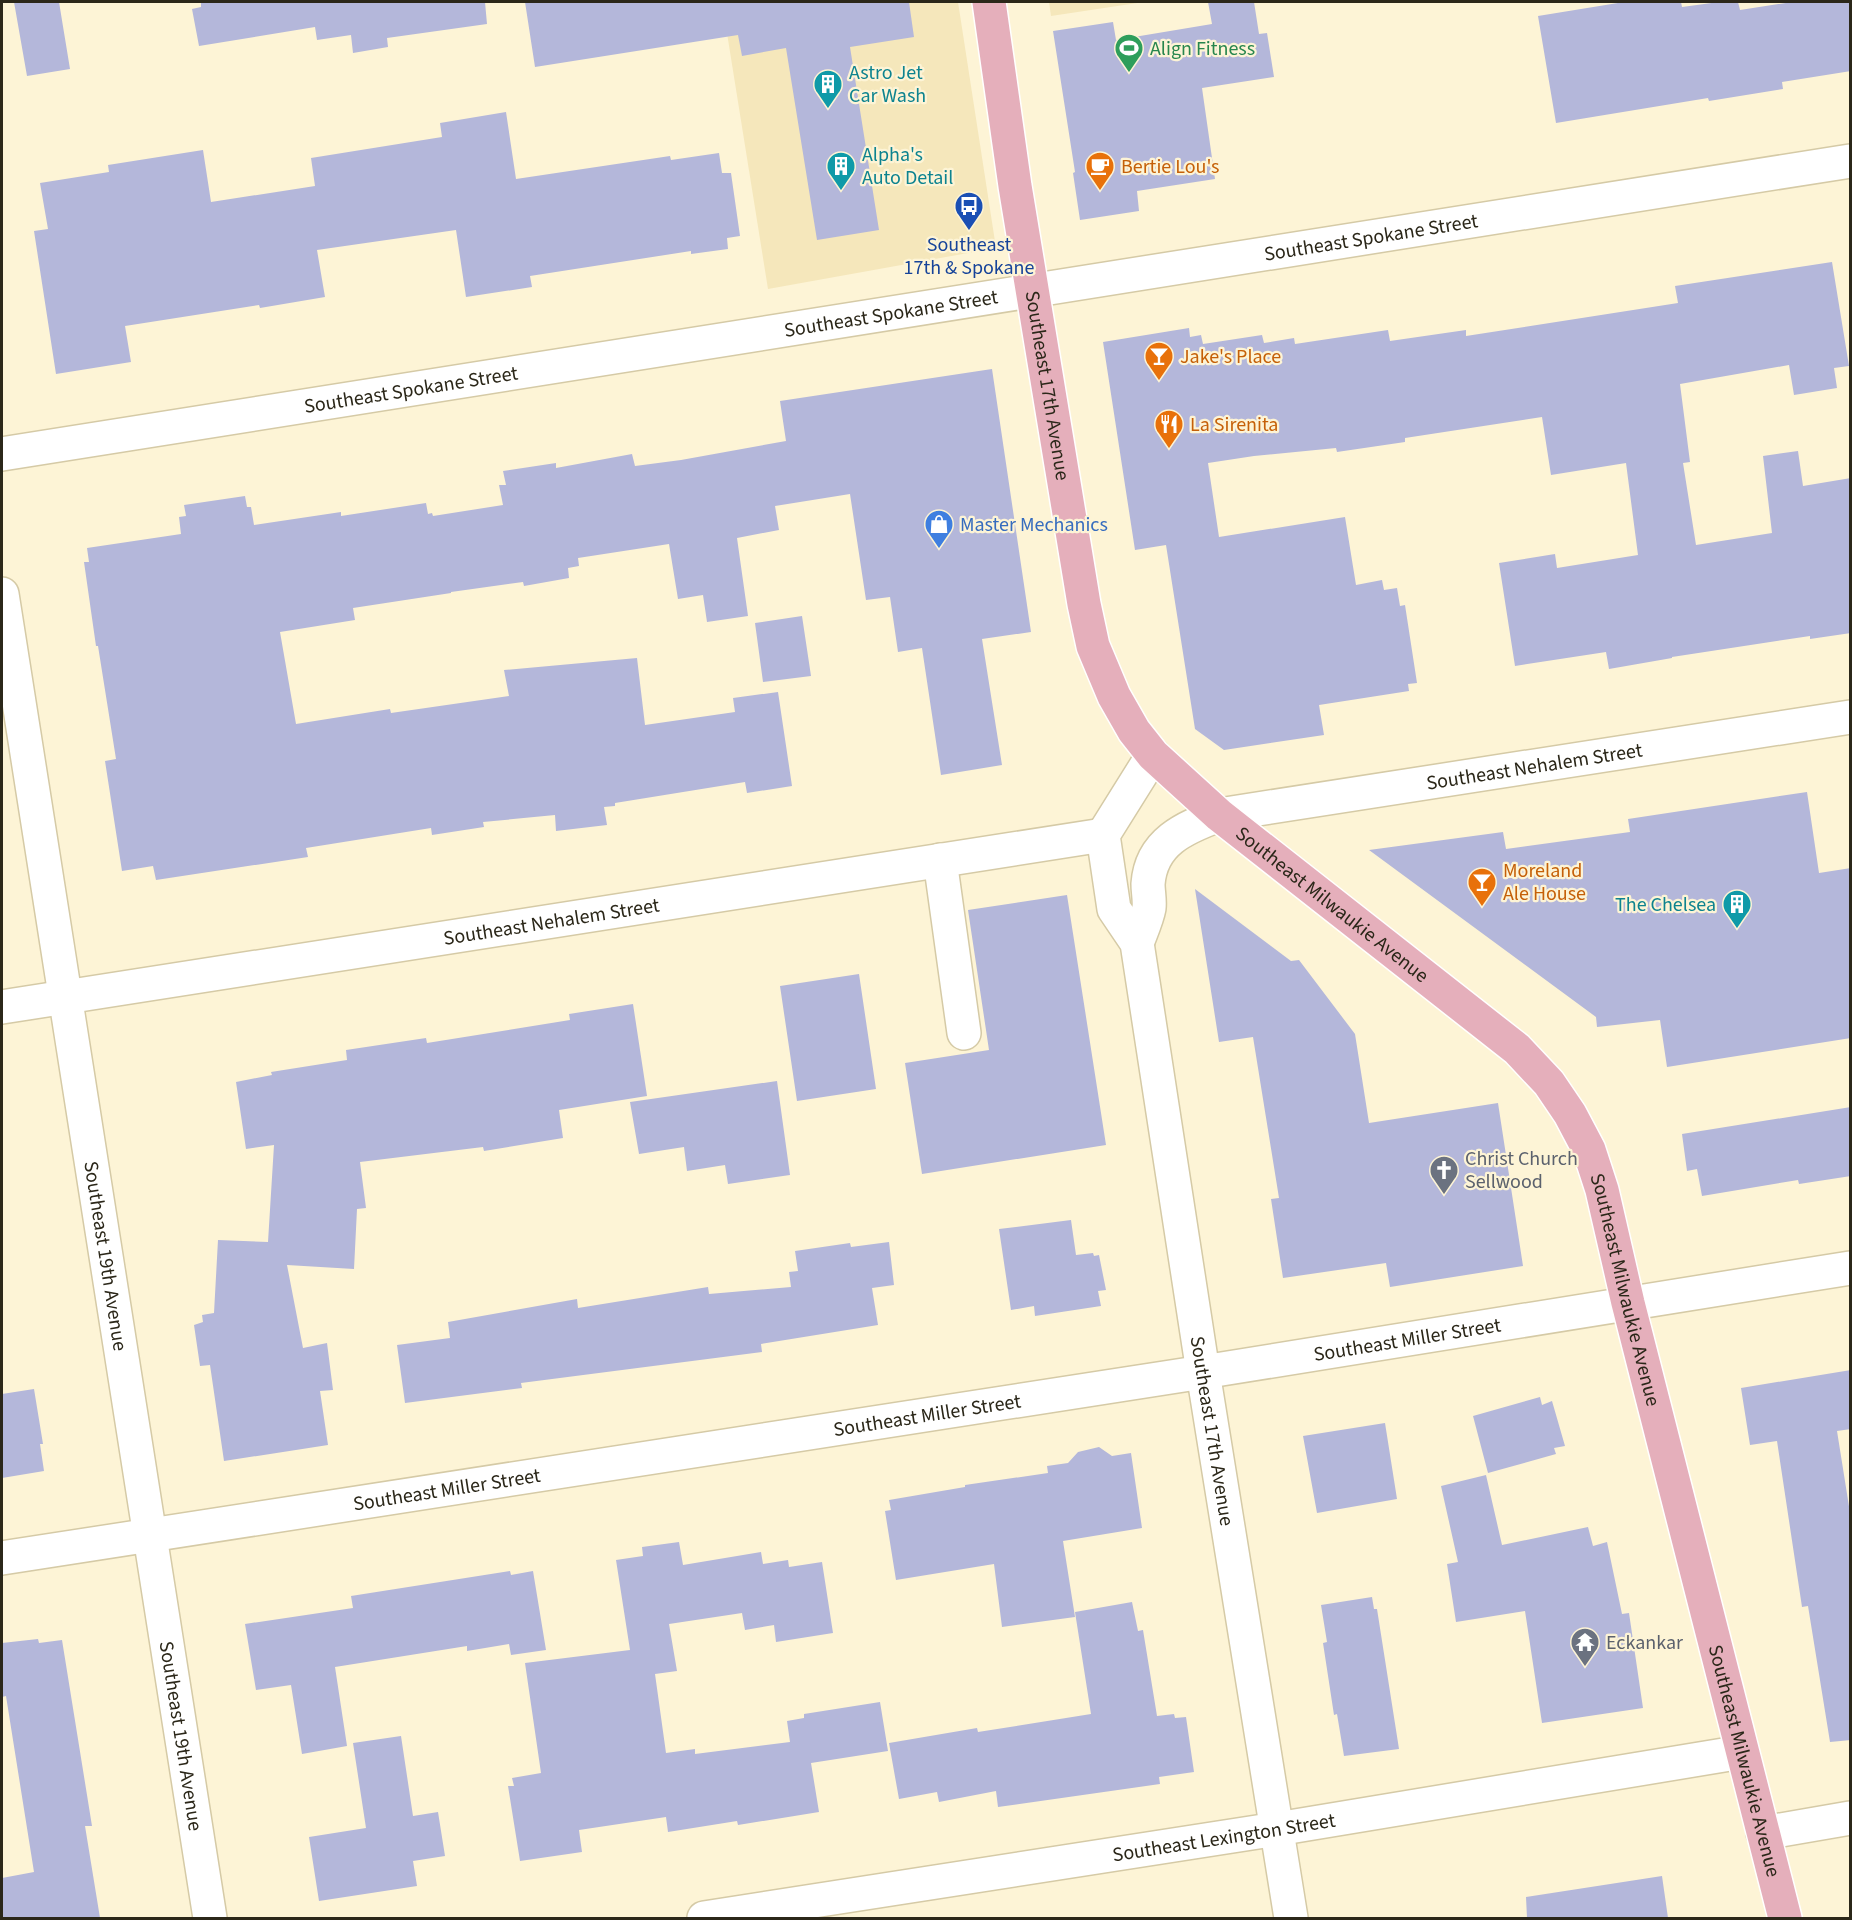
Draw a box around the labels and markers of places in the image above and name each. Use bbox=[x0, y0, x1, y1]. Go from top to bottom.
sports icon: Align Fitness bbox=[1113, 32, 1145, 74]
place label: Align Fitness bbox=[1150, 35, 1255, 63]
place label: Astro Jet Car Wash bbox=[849, 59, 926, 110]
building icon: Astro Jet Car Wash bbox=[812, 68, 844, 110]
place label: Alpha's Auto Detail bbox=[862, 141, 953, 192]
building icon: Alpha's Auto Detail bbox=[825, 150, 857, 192]
cafe icon: Bertie Lou's bbox=[1084, 150, 1116, 192]
place label: Bertie Lou's bbox=[1121, 153, 1219, 181]
bus stop icon: Southeast 17th & Spokane bbox=[953, 190, 985, 232]
place label: Southeast 17th & Spokane bbox=[904, 231, 1035, 282]
bar icon: Jake's Place bbox=[1143, 340, 1175, 382]
place label: Jake's Place bbox=[1180, 343, 1281, 371]
restaurant icon: La Sirenita bbox=[1153, 408, 1185, 450]
place label: La Sirenita bbox=[1190, 411, 1278, 439]
shop icon: Master Mechanics bbox=[923, 508, 955, 550]
place label: Master Mechanics bbox=[960, 511, 1108, 539]
place label: Moreland Ale House bbox=[1503, 857, 1586, 908]
bar icon: Moreland Ale House bbox=[1466, 866, 1498, 908]
building icon: The Chelsea bbox=[1721, 888, 1753, 930]
place label: The Chelsea bbox=[1615, 891, 1716, 919]
place label: Christ Church Sellwood bbox=[1465, 1145, 1578, 1196]
church icon: Christ Church Sellwood bbox=[1428, 1154, 1460, 1196]
temple icon: Eckankar bbox=[1569, 1626, 1601, 1668]
place label: Eckankar bbox=[1606, 1629, 1683, 1657]

